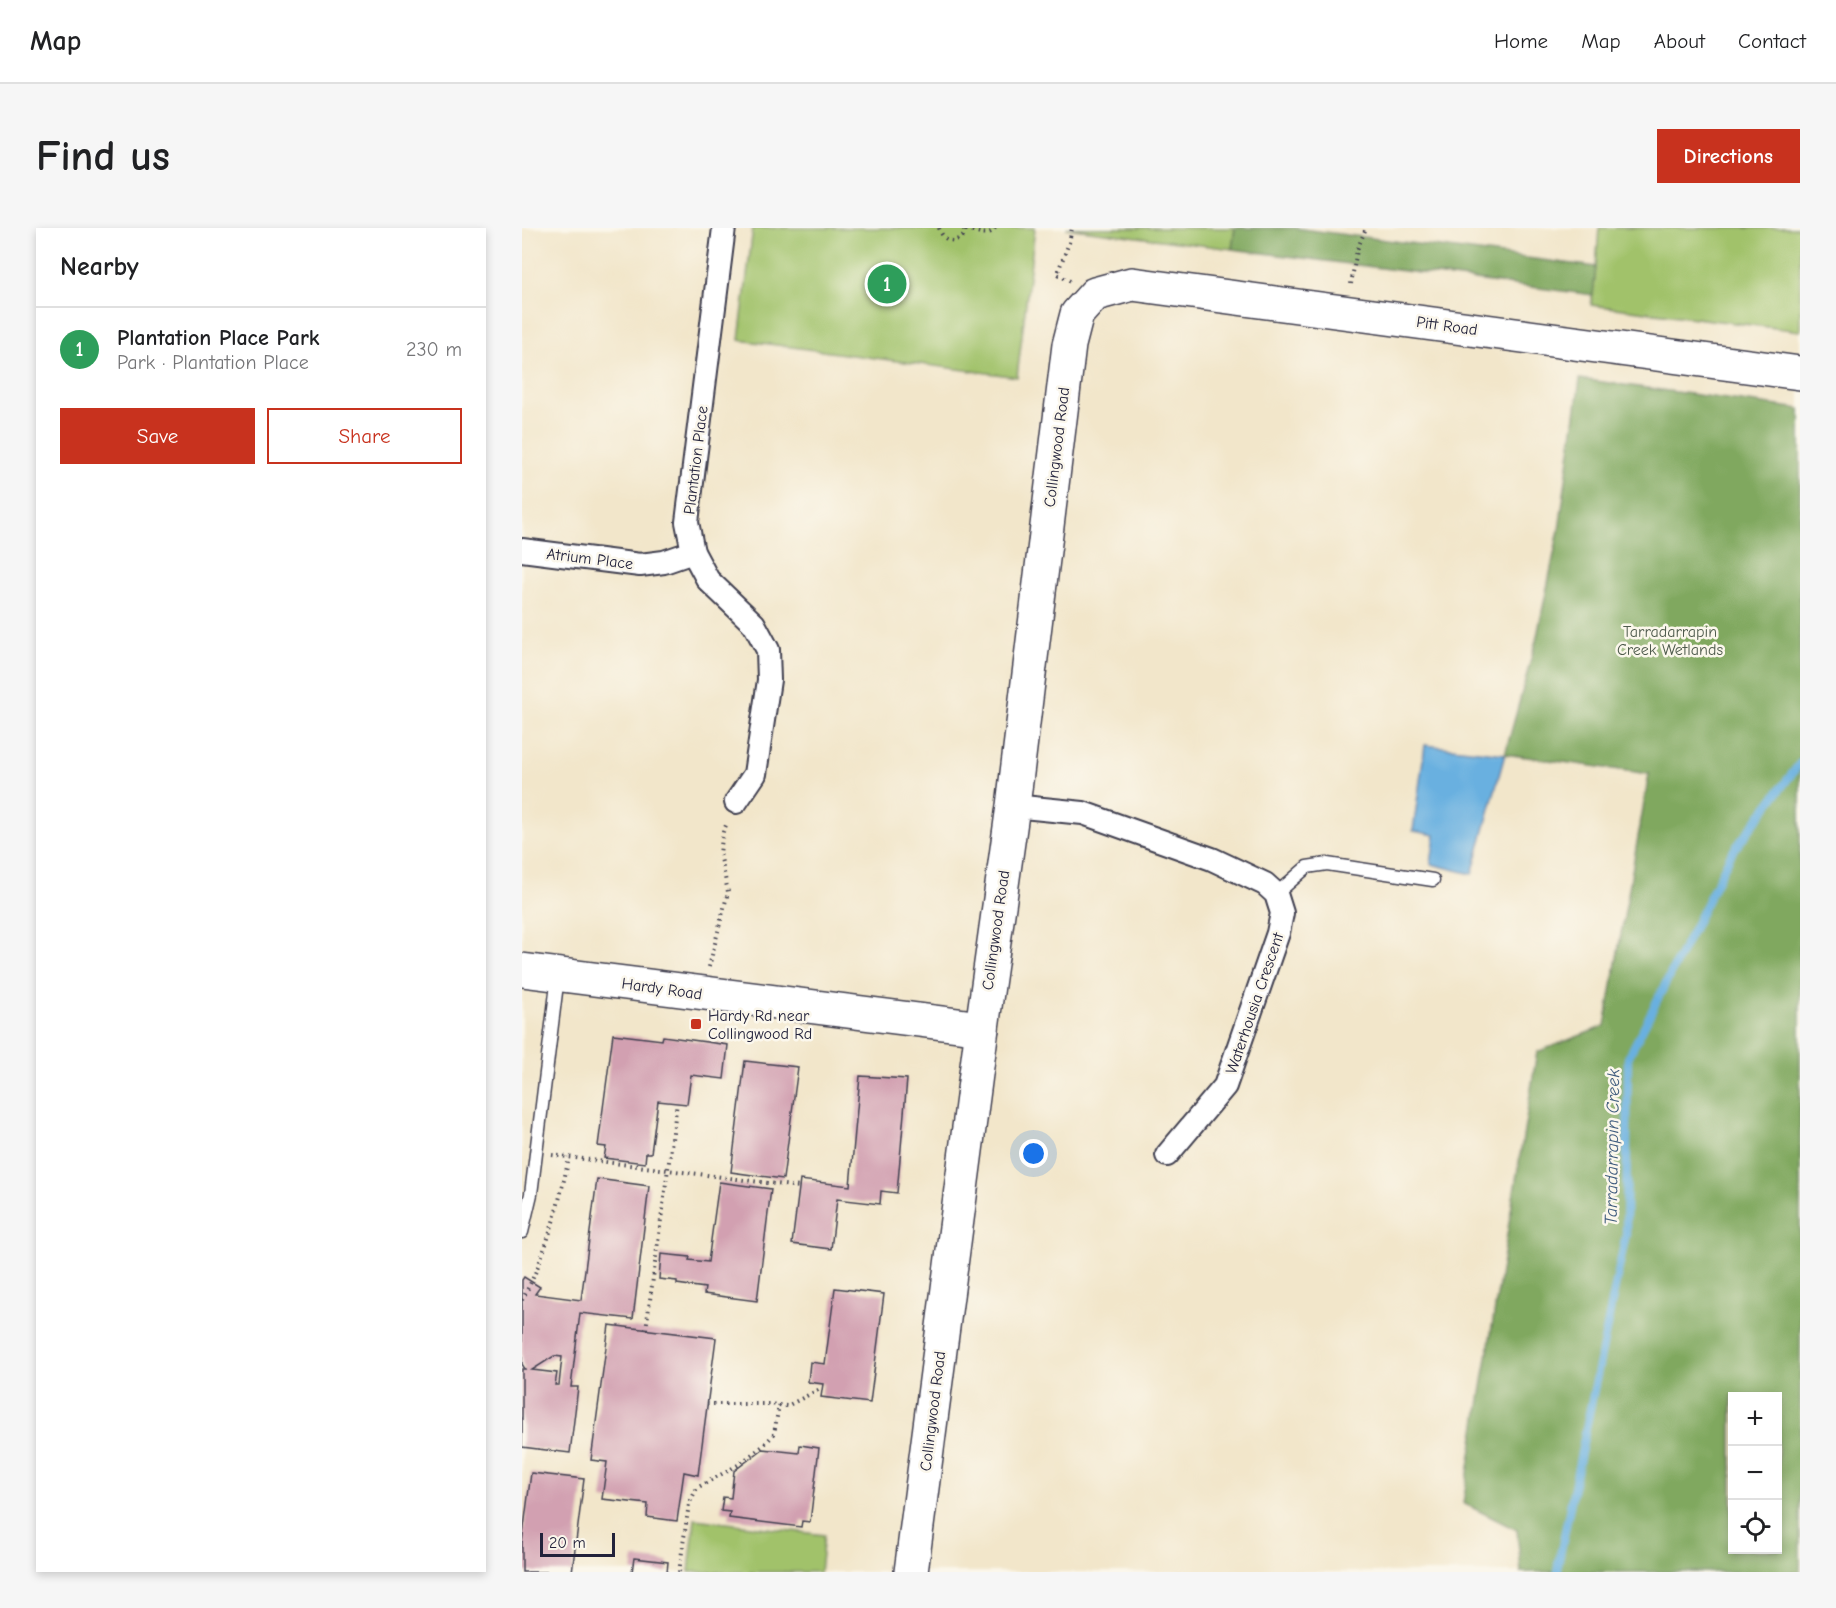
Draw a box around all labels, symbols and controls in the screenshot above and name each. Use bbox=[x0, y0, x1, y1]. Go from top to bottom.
text: Map bbox=[30, 25, 81, 57]
text: Home bbox=[1494, 29, 1548, 53]
text: Map bbox=[1581, 29, 1621, 53]
text: About bbox=[1654, 29, 1705, 53]
text: Contact bbox=[1738, 29, 1806, 53]
button: Directions bbox=[1657, 129, 1800, 183]
text: Find us bbox=[36, 132, 170, 181]
text: Nearby bbox=[60, 252, 139, 282]
pin: 1 bbox=[868, 262, 907, 306]
street label: Pitt Road bbox=[1415, 313, 1479, 339]
text: Plantation Place Park bbox=[117, 325, 320, 351]
text: 1 bbox=[76, 338, 83, 361]
text: 230 m bbox=[406, 338, 462, 361]
text: Park · Plantation Place bbox=[117, 351, 309, 374]
street label: Collingwood Road bbox=[1041, 386, 1073, 508]
street label: Plantation Place bbox=[680, 405, 712, 515]
button: Save bbox=[60, 408, 255, 464]
button: Share bbox=[267, 408, 462, 464]
street label: Atrium Place bbox=[546, 545, 634, 573]
park label: Tarradarrapin Creek Wetlands bbox=[1617, 623, 1723, 659]
street label: Collingwood Road bbox=[979, 869, 1013, 991]
street label: Waterhousia Crescent bbox=[1222, 930, 1288, 1076]
street label: Hardy Road bbox=[620, 974, 703, 1004]
place label: Hardy Rd near Collingwood Rd bbox=[708, 1007, 812, 1043]
marker: Hardy Rd near Collingwood Rd bbox=[689, 1017, 703, 1031]
water label: Tarradarrapin Creek bbox=[1601, 1069, 1624, 1225]
your location bbox=[1019, 1139, 1048, 1168]
street label: Collingwood Road bbox=[917, 1350, 949, 1472]
map controls bbox=[1728, 1392, 1782, 1554]
button: + bbox=[1728, 1392, 1782, 1446]
button: − bbox=[1728, 1446, 1782, 1500]
button: locate bbox=[1728, 1500, 1782, 1554]
scale bar bbox=[540, 1530, 615, 1558]
text: 20 m bbox=[549, 1534, 586, 1552]

